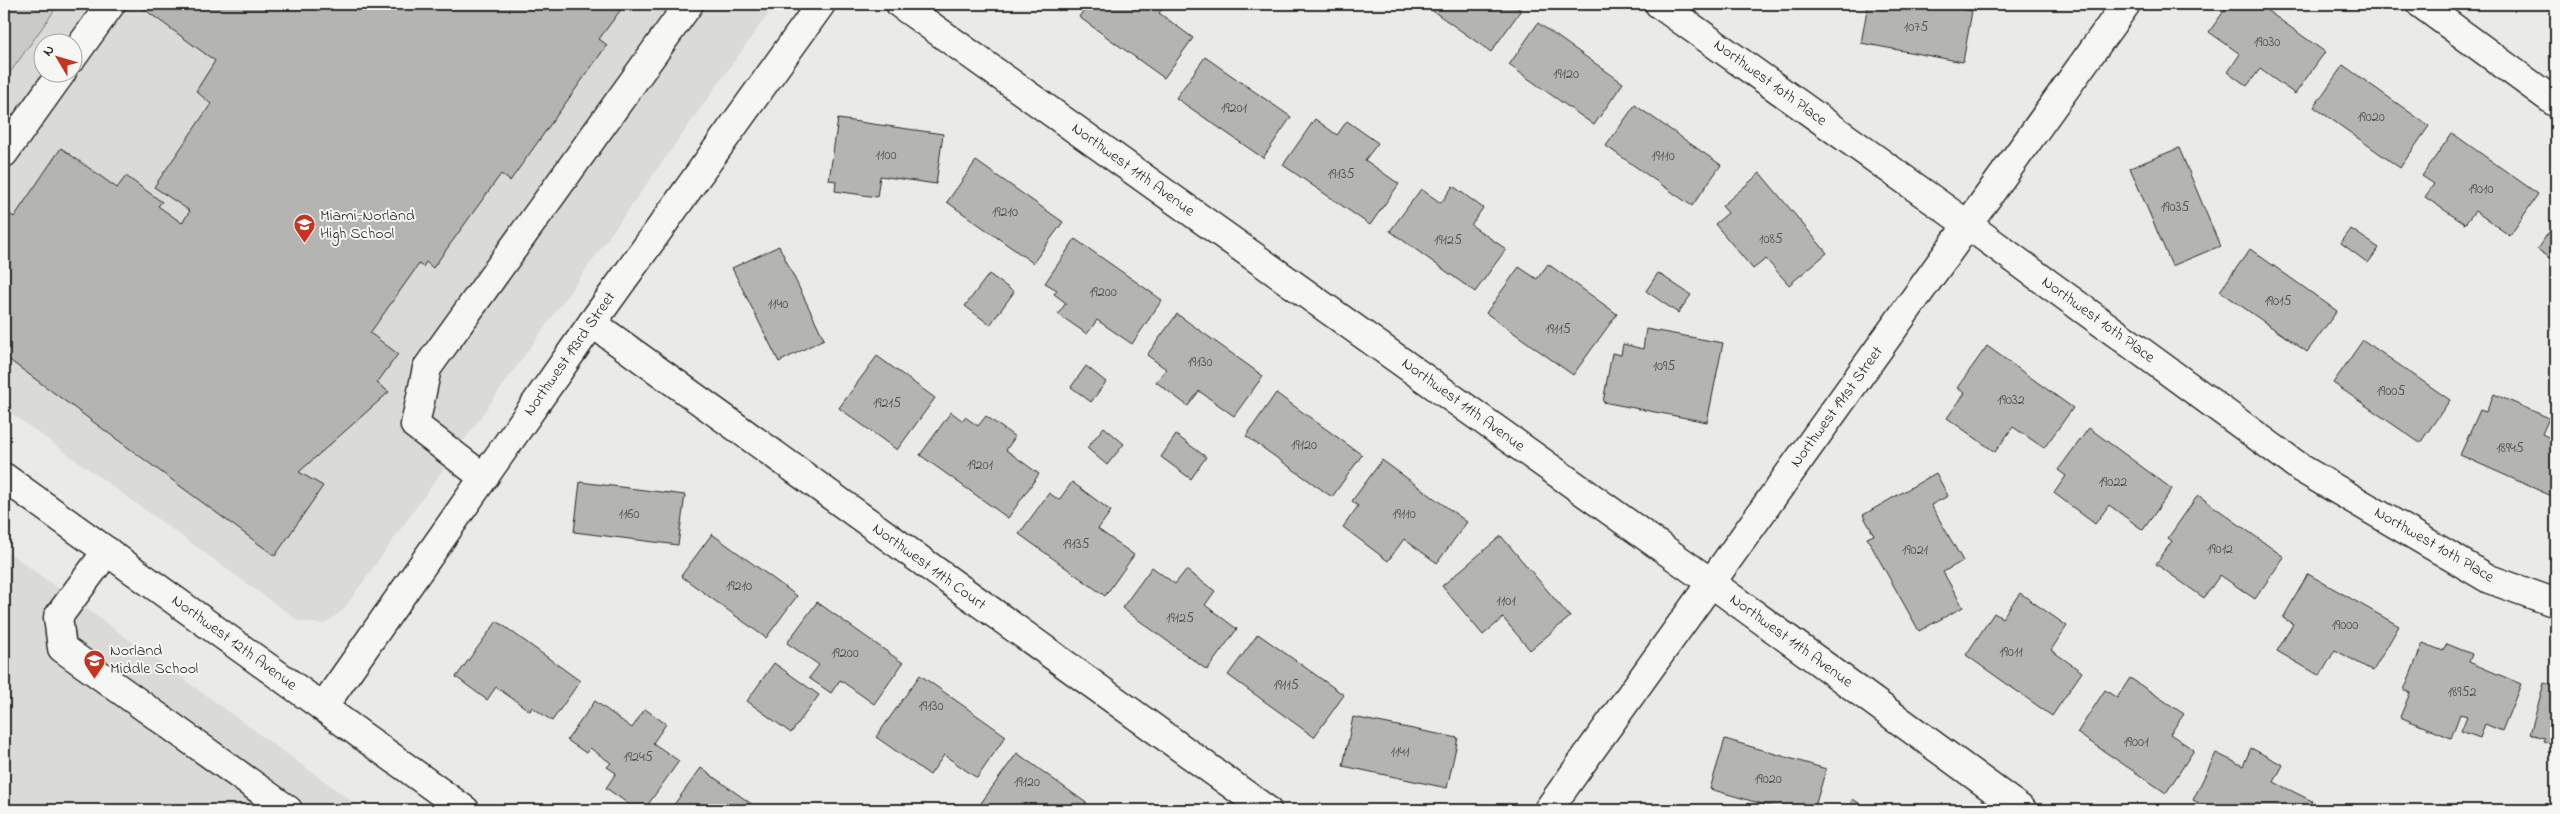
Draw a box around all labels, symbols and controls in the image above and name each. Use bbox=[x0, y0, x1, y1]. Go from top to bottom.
house number: 1075 bbox=[1904, 17, 1928, 38]
north arrow bbox=[32, 32, 82, 82]
house number: 19030 bbox=[2254, 32, 2280, 53]
street label: Northwest 10th Place bbox=[1708, 34, 1832, 133]
text: N bbox=[38, 41, 60, 61]
house number: 19120 bbox=[1553, 64, 1579, 85]
house number: 19201 bbox=[1221, 98, 1248, 119]
house number: 19020 bbox=[2357, 107, 2385, 128]
street label: Northwest 11th Avenue bbox=[1066, 117, 1200, 223]
house number: 1100 bbox=[876, 145, 897, 166]
house number: 19110 bbox=[1651, 146, 1675, 167]
house number: 19135 bbox=[1328, 164, 1354, 185]
house number: 19010 bbox=[2468, 179, 2494, 200]
house number: 19035 bbox=[2161, 197, 2189, 218]
house number: 19210 bbox=[992, 202, 1018, 223]
place label: Miami-Norland High School bbox=[320, 204, 415, 246]
school or university icon: Miami-Norland High School bbox=[292, 213, 316, 244]
house number: 1085 bbox=[1759, 229, 1783, 250]
house number: 19125 bbox=[1434, 230, 1462, 251]
street label: Northwest 10th Place bbox=[2036, 271, 2160, 370]
house number: 19200 bbox=[1089, 282, 1117, 303]
street label: Northwest 193rd Street bbox=[518, 286, 622, 421]
house number: 19015 bbox=[2264, 291, 2292, 312]
house number: 1140 bbox=[768, 294, 788, 315]
house number: 19115 bbox=[1545, 319, 1571, 340]
street label: Northwest 191st Street bbox=[1785, 341, 1890, 473]
house number: 19130 bbox=[1188, 352, 1212, 373]
street label: Northwest 11th Avenue bbox=[1396, 352, 1530, 458]
house number: 1095 bbox=[1653, 356, 1675, 377]
house number: 19005 bbox=[2377, 381, 2405, 402]
house number: 19032 bbox=[1997, 390, 2025, 411]
house number: 19215 bbox=[873, 393, 901, 414]
house number: 19120 bbox=[1291, 435, 1317, 456]
house number: 18945 bbox=[2496, 438, 2524, 459]
house number: 19201 bbox=[967, 455, 994, 476]
house number: 19022 bbox=[2099, 472, 2127, 493]
street label: Northwest 10th Place bbox=[2369, 501, 2499, 590]
house number: 1160 bbox=[618, 504, 640, 525]
house number: 19110 bbox=[1392, 504, 1416, 525]
street label: Northwest 11th Court bbox=[867, 517, 992, 617]
house number: 19135 bbox=[1063, 534, 1089, 555]
house number: 19012 bbox=[2207, 539, 2233, 560]
house number: 19021 bbox=[1902, 540, 1929, 561]
house number: 19210 bbox=[726, 576, 752, 597]
street label: Northwest 11th Avenue bbox=[1724, 588, 1858, 694]
street label: Northwest 12th Avenue bbox=[166, 589, 302, 697]
house number: 1101 bbox=[1496, 591, 1516, 612]
house number: 19125 bbox=[1166, 608, 1194, 629]
house number: 19000 bbox=[2332, 615, 2358, 636]
place label: Norland Middle School bbox=[110, 639, 199, 681]
house number: 19011 bbox=[1999, 642, 2023, 663]
house number: 19200 bbox=[831, 643, 859, 664]
school or university icon: Norland Middle School bbox=[82, 648, 106, 679]
house number: 19115 bbox=[1273, 675, 1299, 696]
house number: 18952 bbox=[2448, 682, 2476, 703]
house number: 19130 bbox=[919, 696, 943, 717]
house number: 19001 bbox=[2123, 732, 2149, 753]
house number: 1141 bbox=[1390, 742, 1410, 763]
house number: 19245 bbox=[623, 747, 653, 768]
house number: 19020 bbox=[1754, 769, 1782, 790]
house number: 19120 bbox=[1014, 772, 1040, 793]

